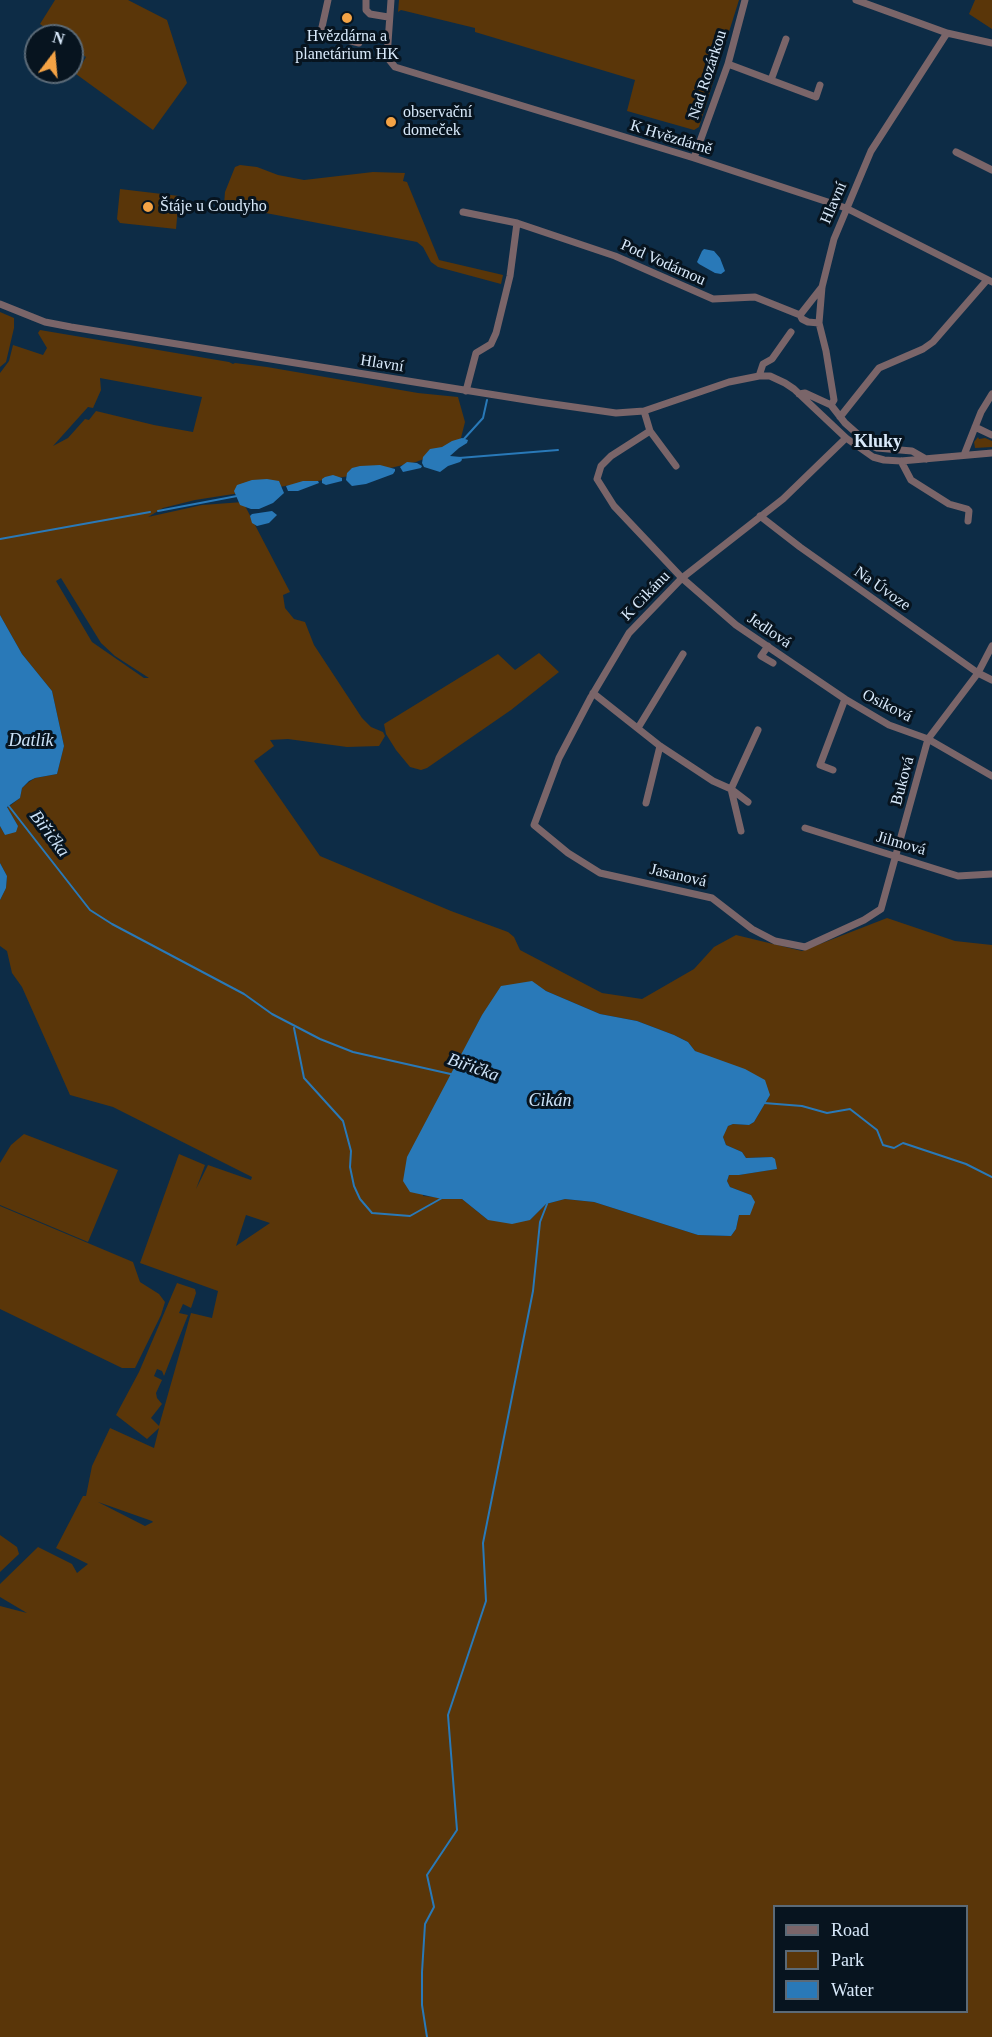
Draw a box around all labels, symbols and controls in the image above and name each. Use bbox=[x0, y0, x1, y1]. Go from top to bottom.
marker: Hvězdárna a planetárium HK bbox=[340, 11, 354, 25]
north arrow bbox=[24, 24, 84, 84]
place label: Hvězdárna a planetárium HK bbox=[295, 27, 399, 65]
text: N bbox=[51, 28, 66, 48]
street label: Nad Rozárkou bbox=[685, 28, 731, 122]
place label: observační domeček bbox=[403, 103, 472, 141]
marker: observační domeček bbox=[384, 115, 398, 129]
street label: K Hvězdárně bbox=[628, 116, 714, 160]
street label: Hlavní bbox=[817, 179, 851, 227]
place label: Štáje u Coudyho bbox=[160, 197, 267, 217]
marker: Štáje u Coudyho bbox=[141, 200, 155, 214]
street label: Pod Vodárnou bbox=[618, 236, 708, 290]
street label: Hlavní bbox=[359, 351, 405, 377]
district label: Kluky bbox=[854, 431, 902, 453]
street label: Na Úvoze bbox=[850, 563, 914, 615]
street label: K Cikánu bbox=[618, 567, 674, 625]
street label: Jedlová bbox=[743, 609, 795, 653]
street label: Osiková bbox=[859, 685, 915, 727]
water label: Datlík bbox=[9, 730, 53, 752]
street label: Buková bbox=[887, 754, 919, 808]
water label: Biřička bbox=[24, 806, 74, 862]
street label: Jilmová bbox=[874, 828, 928, 860]
street label: Jasanová bbox=[648, 860, 708, 892]
water label: Biřička bbox=[444, 1049, 502, 1087]
water label: Cikán bbox=[529, 1090, 571, 1112]
legend bbox=[773, 1905, 968, 2013]
text: Road bbox=[831, 1920, 869, 1940]
text: Park bbox=[831, 1950, 864, 1970]
text: Water bbox=[831, 1980, 874, 2000]

